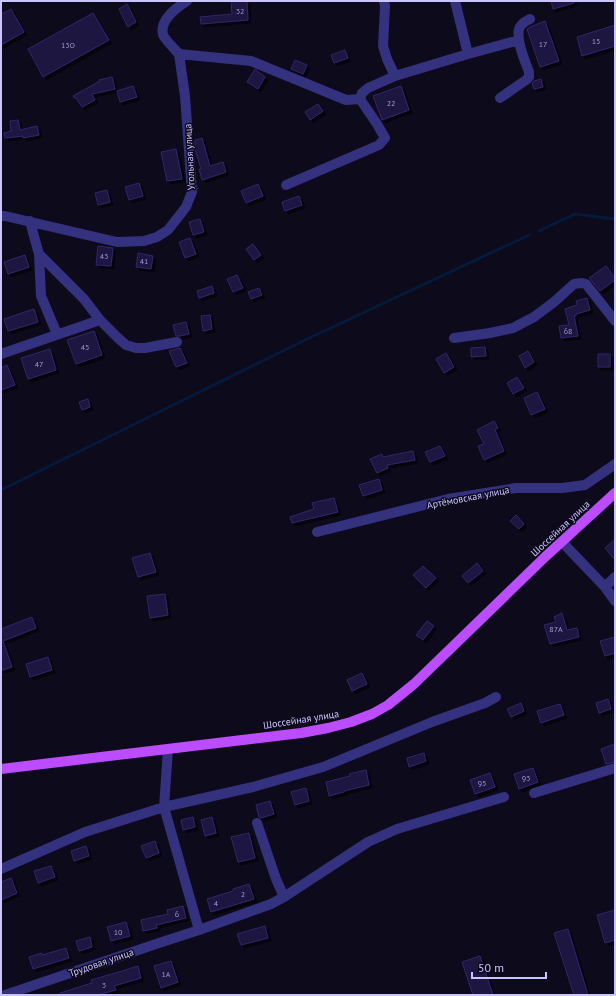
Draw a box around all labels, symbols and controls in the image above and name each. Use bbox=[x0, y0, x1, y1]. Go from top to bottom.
house number: 32 bbox=[236, 6, 244, 16]
house number: 15 bbox=[592, 36, 600, 46]
house number: 17 bbox=[539, 39, 547, 49]
house number: 13О bbox=[61, 40, 76, 50]
house number: 22 bbox=[387, 98, 395, 108]
street label: Угольная улица bbox=[181, 123, 198, 191]
house number: 43 bbox=[100, 251, 108, 261]
house number: 41 bbox=[140, 256, 148, 266]
house number: 68 bbox=[564, 326, 572, 336]
house number: 45 bbox=[81, 342, 89, 352]
house number: 47 bbox=[35, 359, 43, 369]
street label: Артёмовская улица bbox=[426, 483, 511, 512]
street label: Шоссейная улица bbox=[528, 498, 593, 559]
house number: 87А bbox=[549, 624, 563, 634]
street label: Шоссейная улица bbox=[262, 707, 340, 732]
house number: 93 bbox=[522, 773, 530, 783]
house number: 95 bbox=[478, 778, 486, 788]
house number: 2 bbox=[241, 889, 245, 899]
house number: 4 bbox=[214, 898, 219, 908]
house number: 6 bbox=[175, 909, 179, 919]
house number: 10 bbox=[114, 927, 123, 937]
street label: Трудовая улица bbox=[67, 945, 135, 980]
scale bar bbox=[472, 954, 546, 980]
text: 50 m bbox=[478, 960, 504, 975]
house number: 1А bbox=[161, 969, 171, 979]
house number: 3 bbox=[102, 980, 106, 990]

